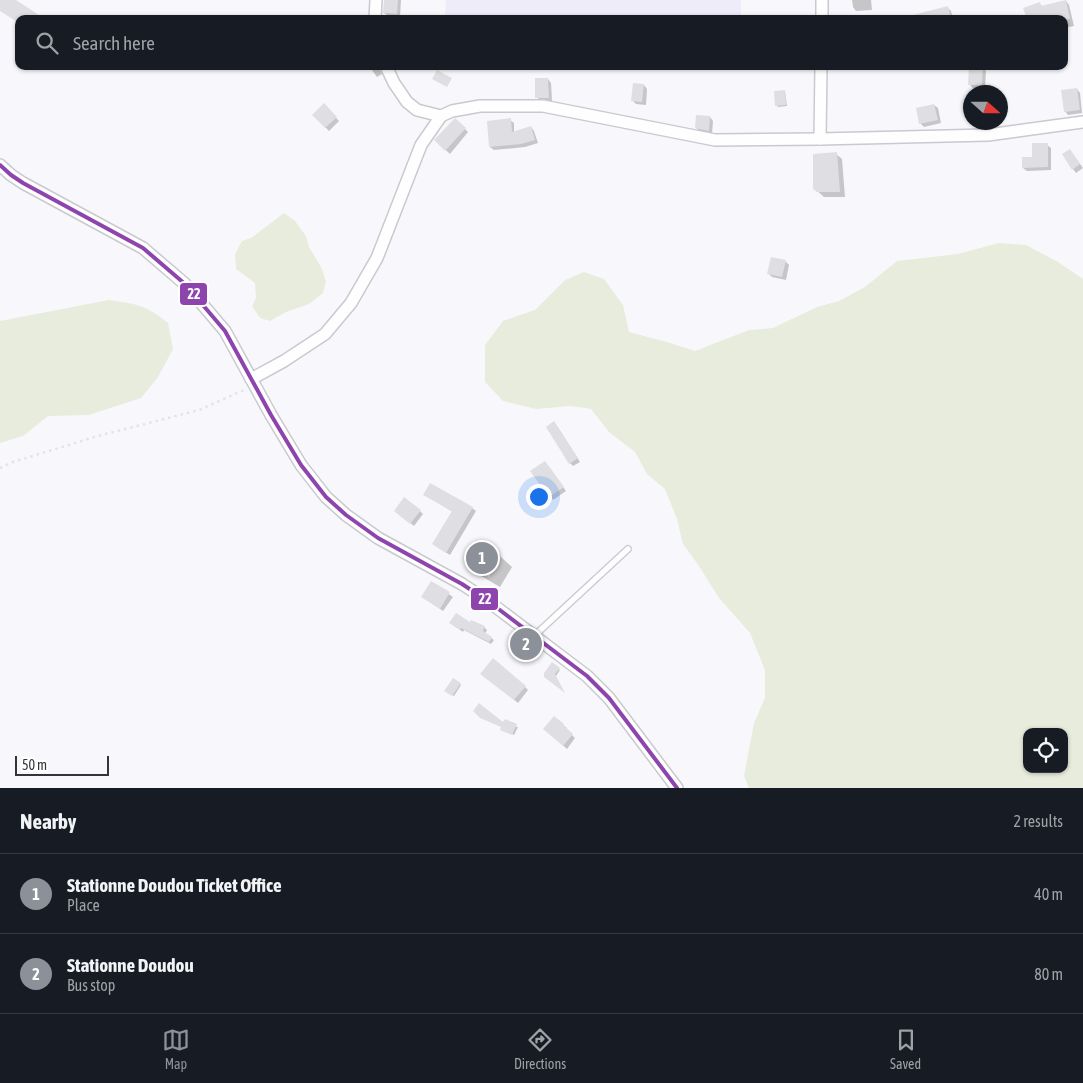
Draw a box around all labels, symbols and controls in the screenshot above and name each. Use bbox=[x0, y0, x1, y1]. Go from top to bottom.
search box bbox=[15, 15, 1068, 70]
icon: search bbox=[33, 29, 61, 57]
text: Search here bbox=[73, 32, 155, 54]
north arrow bbox=[963, 85, 1008, 130]
line badge: 22 bbox=[179, 282, 208, 306]
text: 22 bbox=[187, 286, 201, 302]
your location bbox=[526, 484, 552, 510]
pin: 1 bbox=[466, 539, 498, 577]
line badge: 22 bbox=[470, 587, 499, 611]
text: 22 bbox=[478, 591, 492, 607]
pin: 2 bbox=[510, 625, 542, 663]
map controls bbox=[1023, 728, 1068, 773]
button: locate bbox=[1023, 728, 1068, 773]
scale bar bbox=[15, 753, 109, 776]
text: 50 m bbox=[22, 757, 47, 773]
text: Nearby bbox=[20, 809, 76, 833]
text: 2 results bbox=[1013, 812, 1063, 830]
text: Stationne Doudou Ticket Office bbox=[67, 874, 282, 896]
text: 1 bbox=[32, 885, 40, 903]
text: 40 m bbox=[1034, 885, 1063, 903]
text: Place bbox=[67, 896, 100, 914]
text: Stationne Doudou bbox=[67, 954, 194, 976]
text: 2 bbox=[32, 965, 40, 983]
text: 80 m bbox=[1034, 965, 1063, 983]
text: Bus stop bbox=[67, 976, 115, 994]
tab: Map bbox=[162, 1026, 190, 1072]
tab: Directions bbox=[514, 1026, 566, 1072]
tab: Saved bbox=[890, 1026, 921, 1072]

